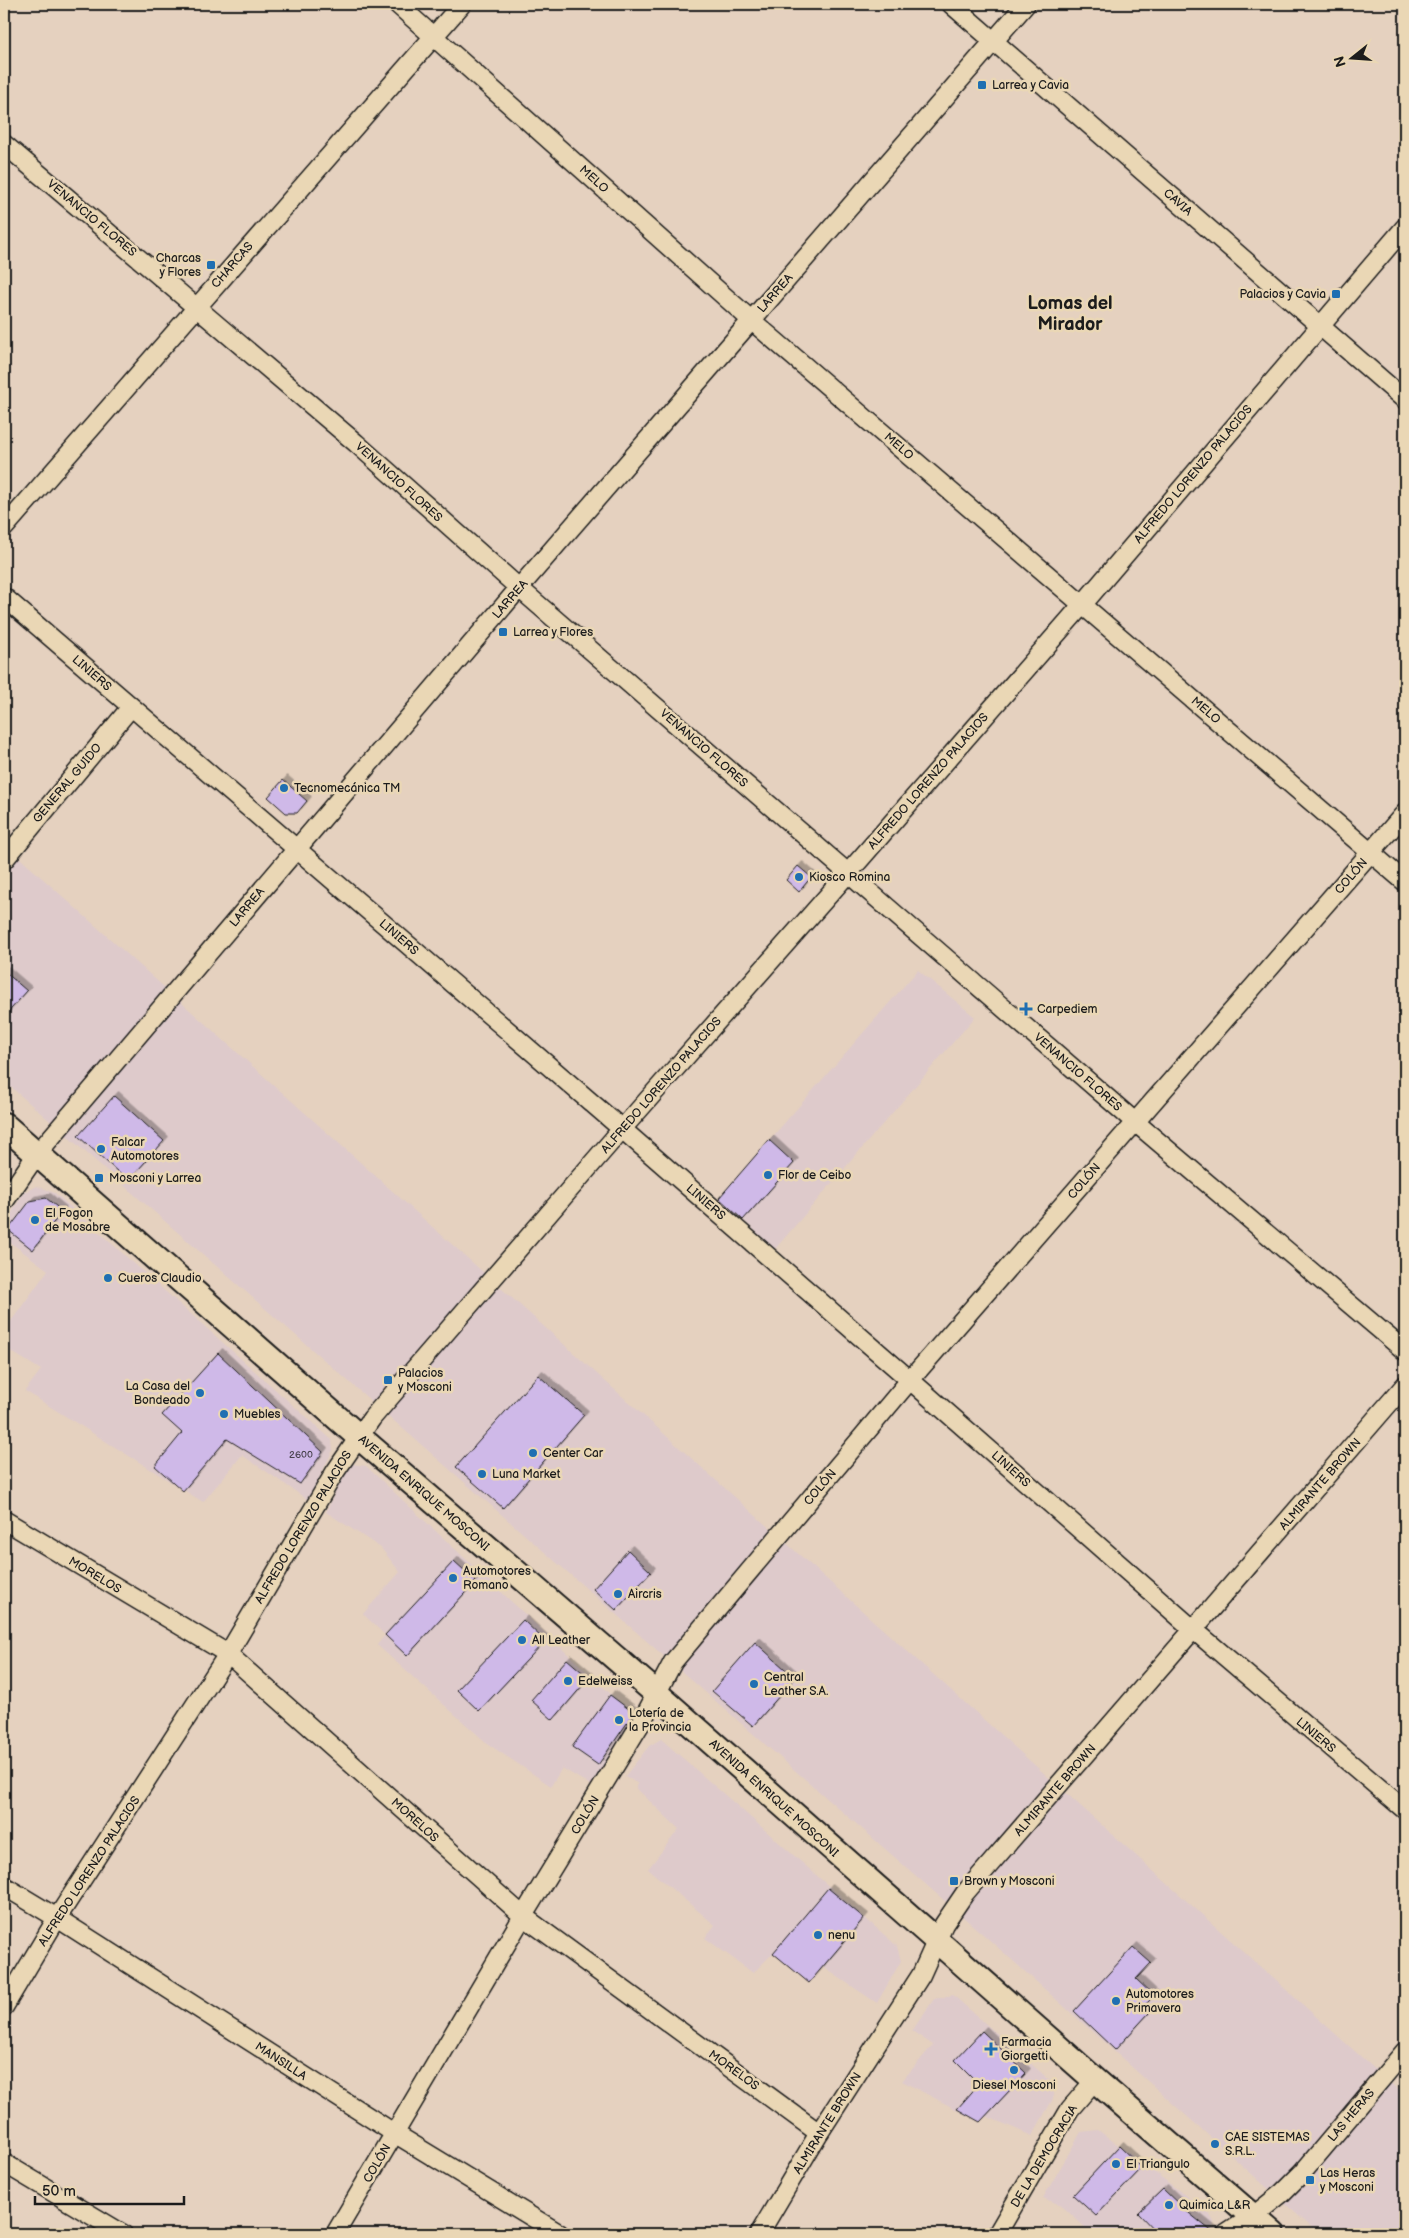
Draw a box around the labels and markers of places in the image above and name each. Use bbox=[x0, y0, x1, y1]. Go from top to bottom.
place label: Larrea y Cavia bbox=[992, 78, 1069, 93]
marker: Larrea y Cavia bbox=[976, 79, 988, 91]
place label: Charcas y Flores bbox=[156, 251, 201, 280]
marker: Charcas y Flores bbox=[205, 259, 217, 271]
place label: Palacios y Cavia bbox=[1239, 287, 1326, 302]
marker: Palacios y Cavia bbox=[1330, 288, 1342, 300]
place label: Larrea y Flores bbox=[513, 625, 593, 640]
marker: Larrea y Flores bbox=[497, 626, 509, 638]
place label: Tecnomecánica TM bbox=[294, 781, 400, 796]
marker: Tecnomecánica TM bbox=[278, 782, 290, 794]
place label: Kiosco Romina bbox=[809, 870, 891, 885]
marker: Kiosco Romina bbox=[793, 871, 805, 883]
marker: Carpediem bbox=[1019, 1002, 1033, 1016]
place label: Carpediem bbox=[1037, 1002, 1098, 1017]
place label: Falcar Automotores bbox=[111, 1135, 179, 1164]
marker: Falcar Automotores bbox=[95, 1143, 107, 1155]
place label: Flor de Ceibo bbox=[778, 1168, 852, 1183]
marker: Flor de Ceibo bbox=[762, 1169, 774, 1181]
place label: Mosconi y Larrea bbox=[109, 1171, 201, 1186]
marker: Mosconi y Larrea bbox=[93, 1172, 105, 1184]
place label: El Fogon de Mosabre bbox=[45, 1206, 110, 1235]
marker: El Fogon de Mosabre bbox=[29, 1214, 41, 1226]
place label: Cueros Claudio bbox=[118, 1271, 202, 1286]
marker: Cueros Claudio bbox=[102, 1272, 114, 1284]
place label: Palacios y Mosconi bbox=[397, 1366, 452, 1395]
marker: Palacios y Mosconi bbox=[382, 1374, 394, 1386]
place label: La Casa del Bondeado bbox=[125, 1379, 190, 1408]
marker: La Casa del Bondeado bbox=[194, 1387, 206, 1399]
place label: Muebles bbox=[234, 1407, 281, 1422]
marker: Muebles bbox=[218, 1408, 230, 1420]
place label: Center Car bbox=[543, 1446, 604, 1461]
marker: Center Car bbox=[527, 1447, 539, 1459]
place label: Luna Market bbox=[492, 1467, 561, 1482]
marker: Luna Market bbox=[476, 1468, 488, 1480]
place label: Automotores Romano bbox=[463, 1564, 531, 1593]
marker: Automotores Romano bbox=[447, 1572, 459, 1584]
place label: Aircris bbox=[628, 1587, 662, 1602]
marker: Aircris bbox=[612, 1588, 624, 1600]
place label: All Leather bbox=[532, 1633, 591, 1648]
marker: All Leather bbox=[516, 1634, 528, 1646]
place label: Central Leather S.A. bbox=[764, 1670, 828, 1699]
place label: Edelweiss bbox=[578, 1674, 632, 1689]
marker: Edelweiss bbox=[562, 1675, 574, 1687]
marker: Central Leather S.A. bbox=[748, 1678, 760, 1690]
place label: Lotería de la Provincia bbox=[629, 1706, 692, 1735]
marker: Lotería de la Provincia bbox=[613, 1714, 625, 1726]
place label: Brown y Mosconi bbox=[964, 1874, 1055, 1889]
marker: Brown y Mosconi bbox=[948, 1875, 960, 1887]
place label: nenu bbox=[828, 1928, 855, 1943]
marker: nenu bbox=[812, 1929, 824, 1941]
place label: Automotores Primavera bbox=[1126, 1987, 1194, 2016]
marker: Automotores Primavera bbox=[1110, 1995, 1122, 2007]
place label: Farmacia Giorgetti bbox=[1001, 2035, 1052, 2064]
marker: Farmacia Giorgetti bbox=[985, 2043, 997, 2055]
marker: Diesel Mosconi bbox=[1008, 2064, 1020, 2076]
place label: Diesel Mosconi bbox=[972, 2078, 1056, 2093]
place label: CAE SISTEMAS S.R.L. bbox=[1225, 2130, 1310, 2159]
marker: CAE SISTEMAS S.R.L. bbox=[1209, 2138, 1221, 2150]
place label: El Triangulo bbox=[1126, 2157, 1190, 2172]
marker: El Triangulo bbox=[1110, 2158, 1122, 2170]
place label: Las Heras y Mosconi bbox=[1319, 2166, 1375, 2195]
marker: Las Heras y Mosconi bbox=[1304, 2174, 1316, 2186]
place label: Quimica L&R bbox=[1179, 2198, 1251, 2213]
marker: Quimica L&R bbox=[1163, 2199, 1175, 2211]

